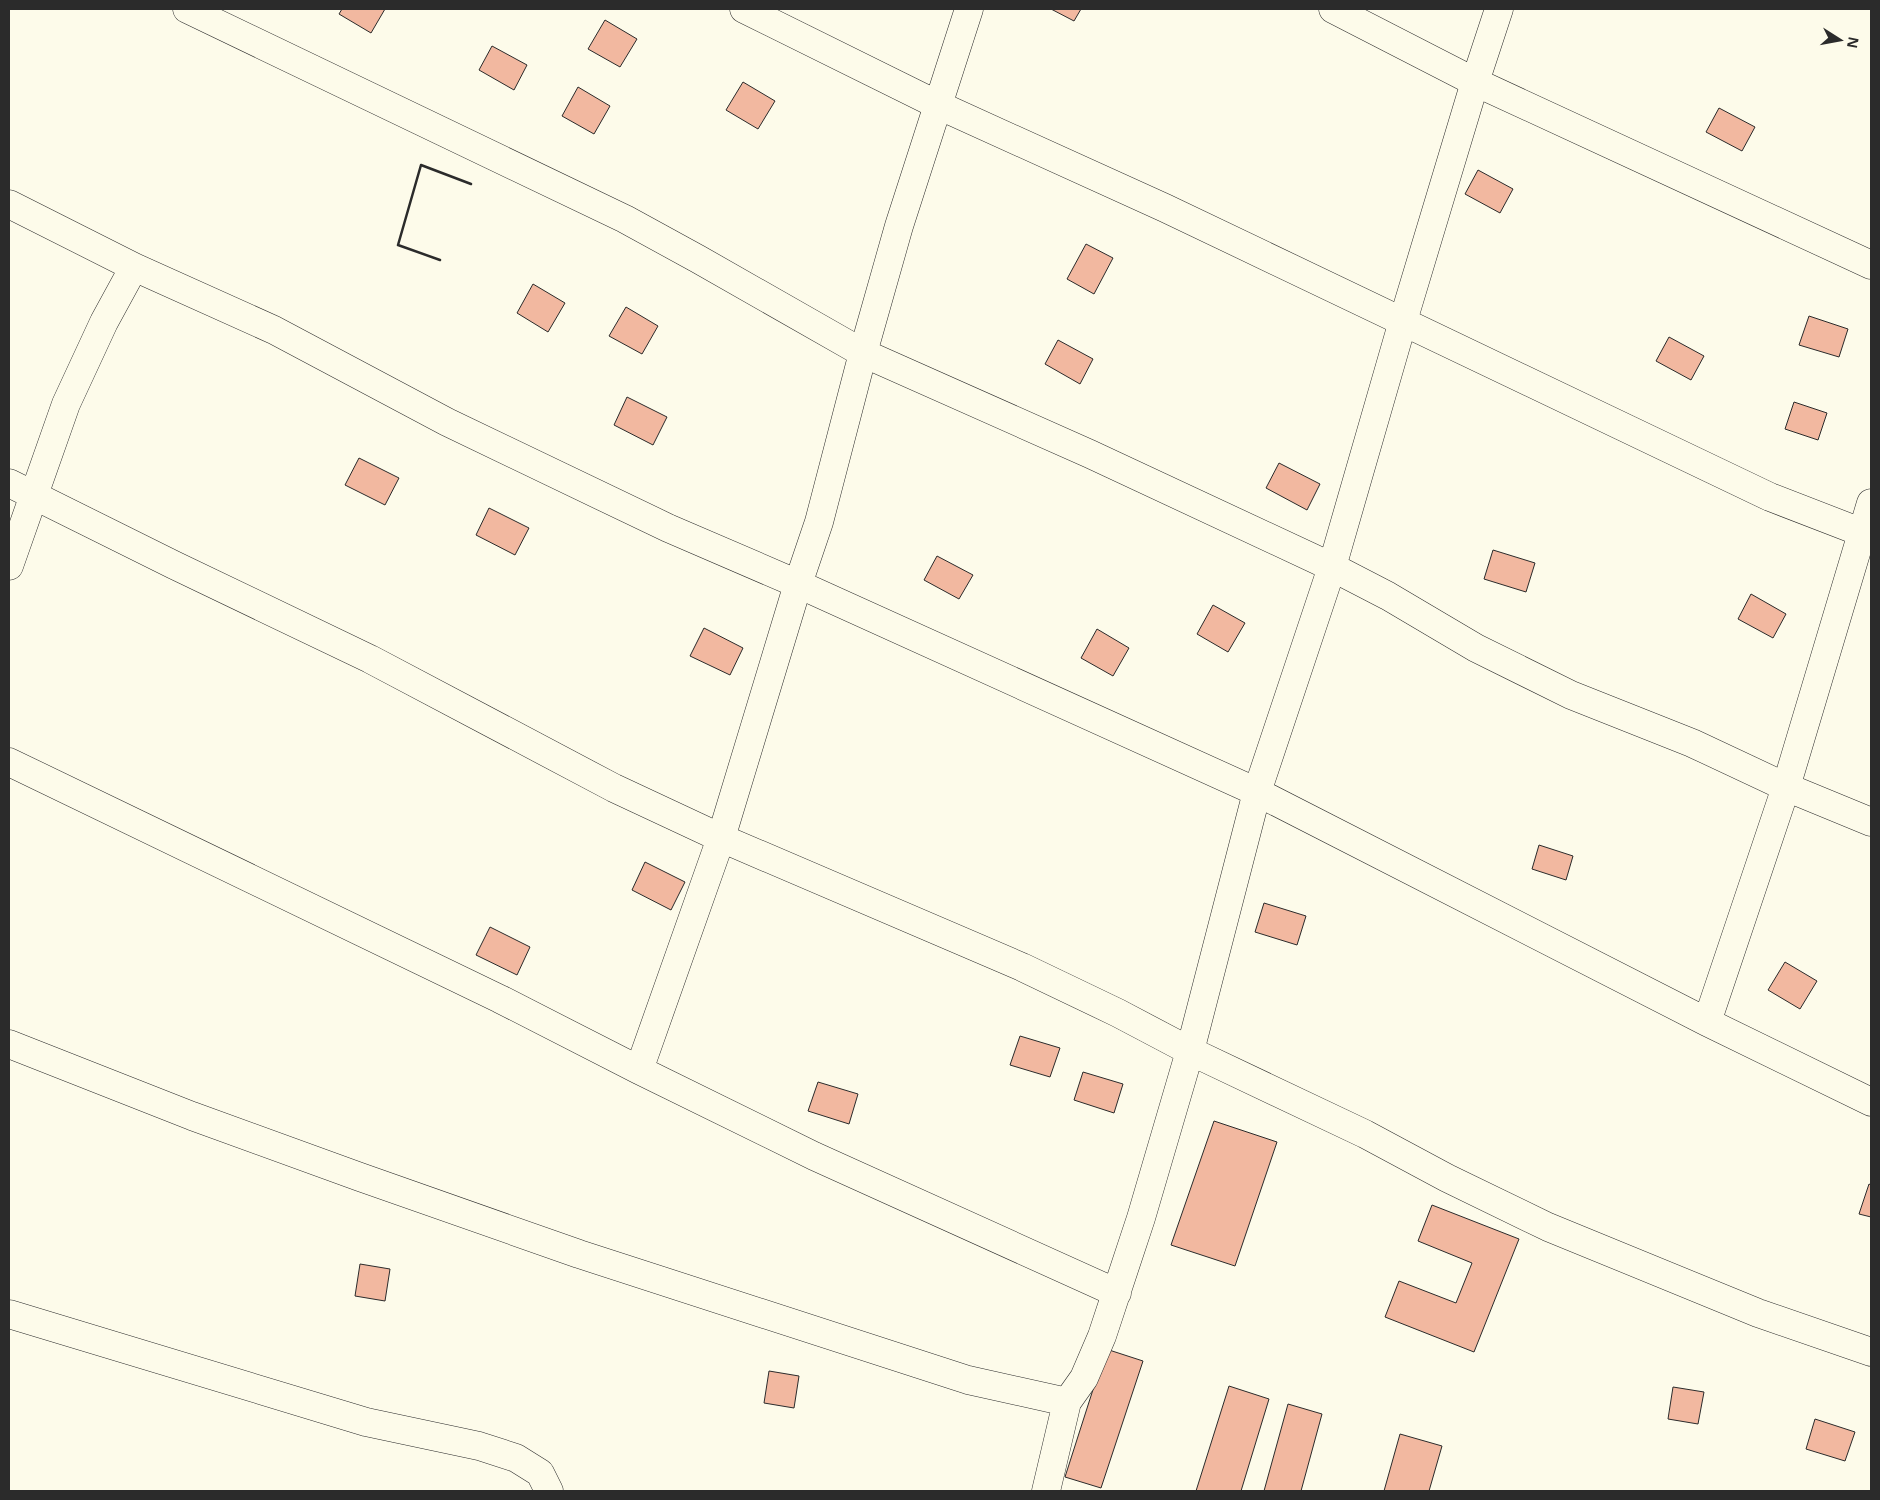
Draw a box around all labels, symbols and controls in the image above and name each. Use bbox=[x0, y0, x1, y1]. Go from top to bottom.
north arrow bbox=[1815, 15, 1865, 65]
text: N bbox=[1843, 35, 1864, 50]

